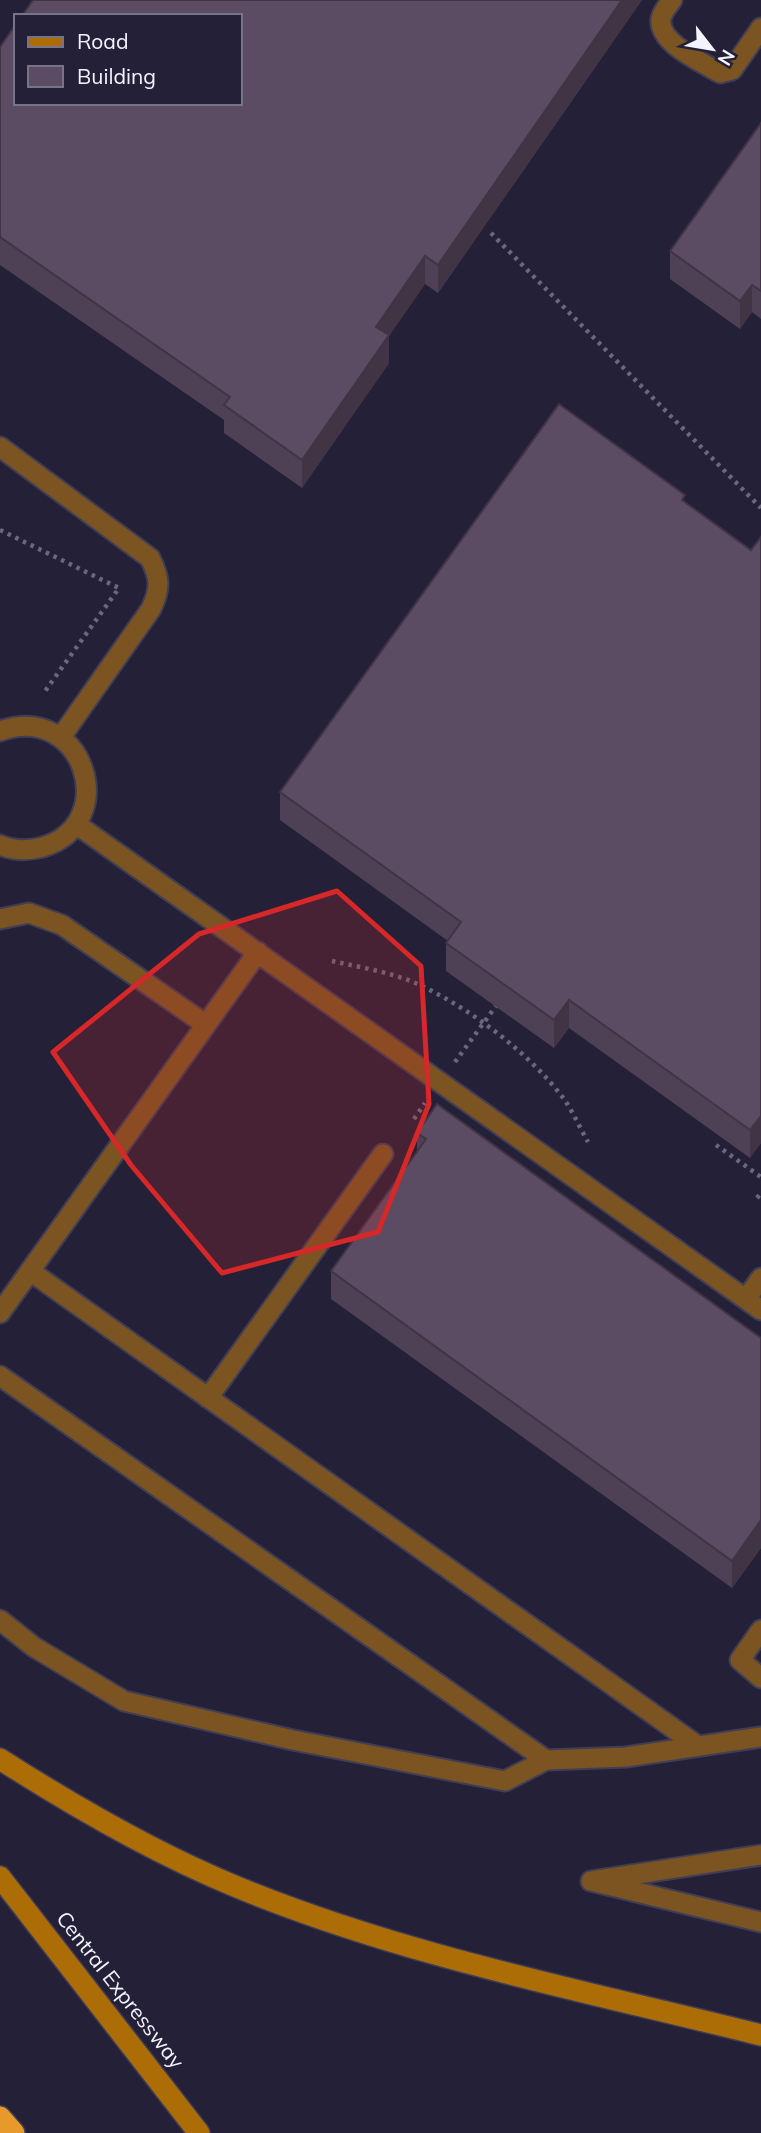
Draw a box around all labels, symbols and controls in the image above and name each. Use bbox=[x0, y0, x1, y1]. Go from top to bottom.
legend bbox=[14, 14, 242, 105]
north arrow bbox=[677, 14, 747, 84]
text: Road bbox=[77, 28, 128, 54]
text: N bbox=[713, 45, 741, 70]
text: Building bbox=[77, 63, 156, 89]
street label: Central Expressway bbox=[51, 1905, 190, 2073]

